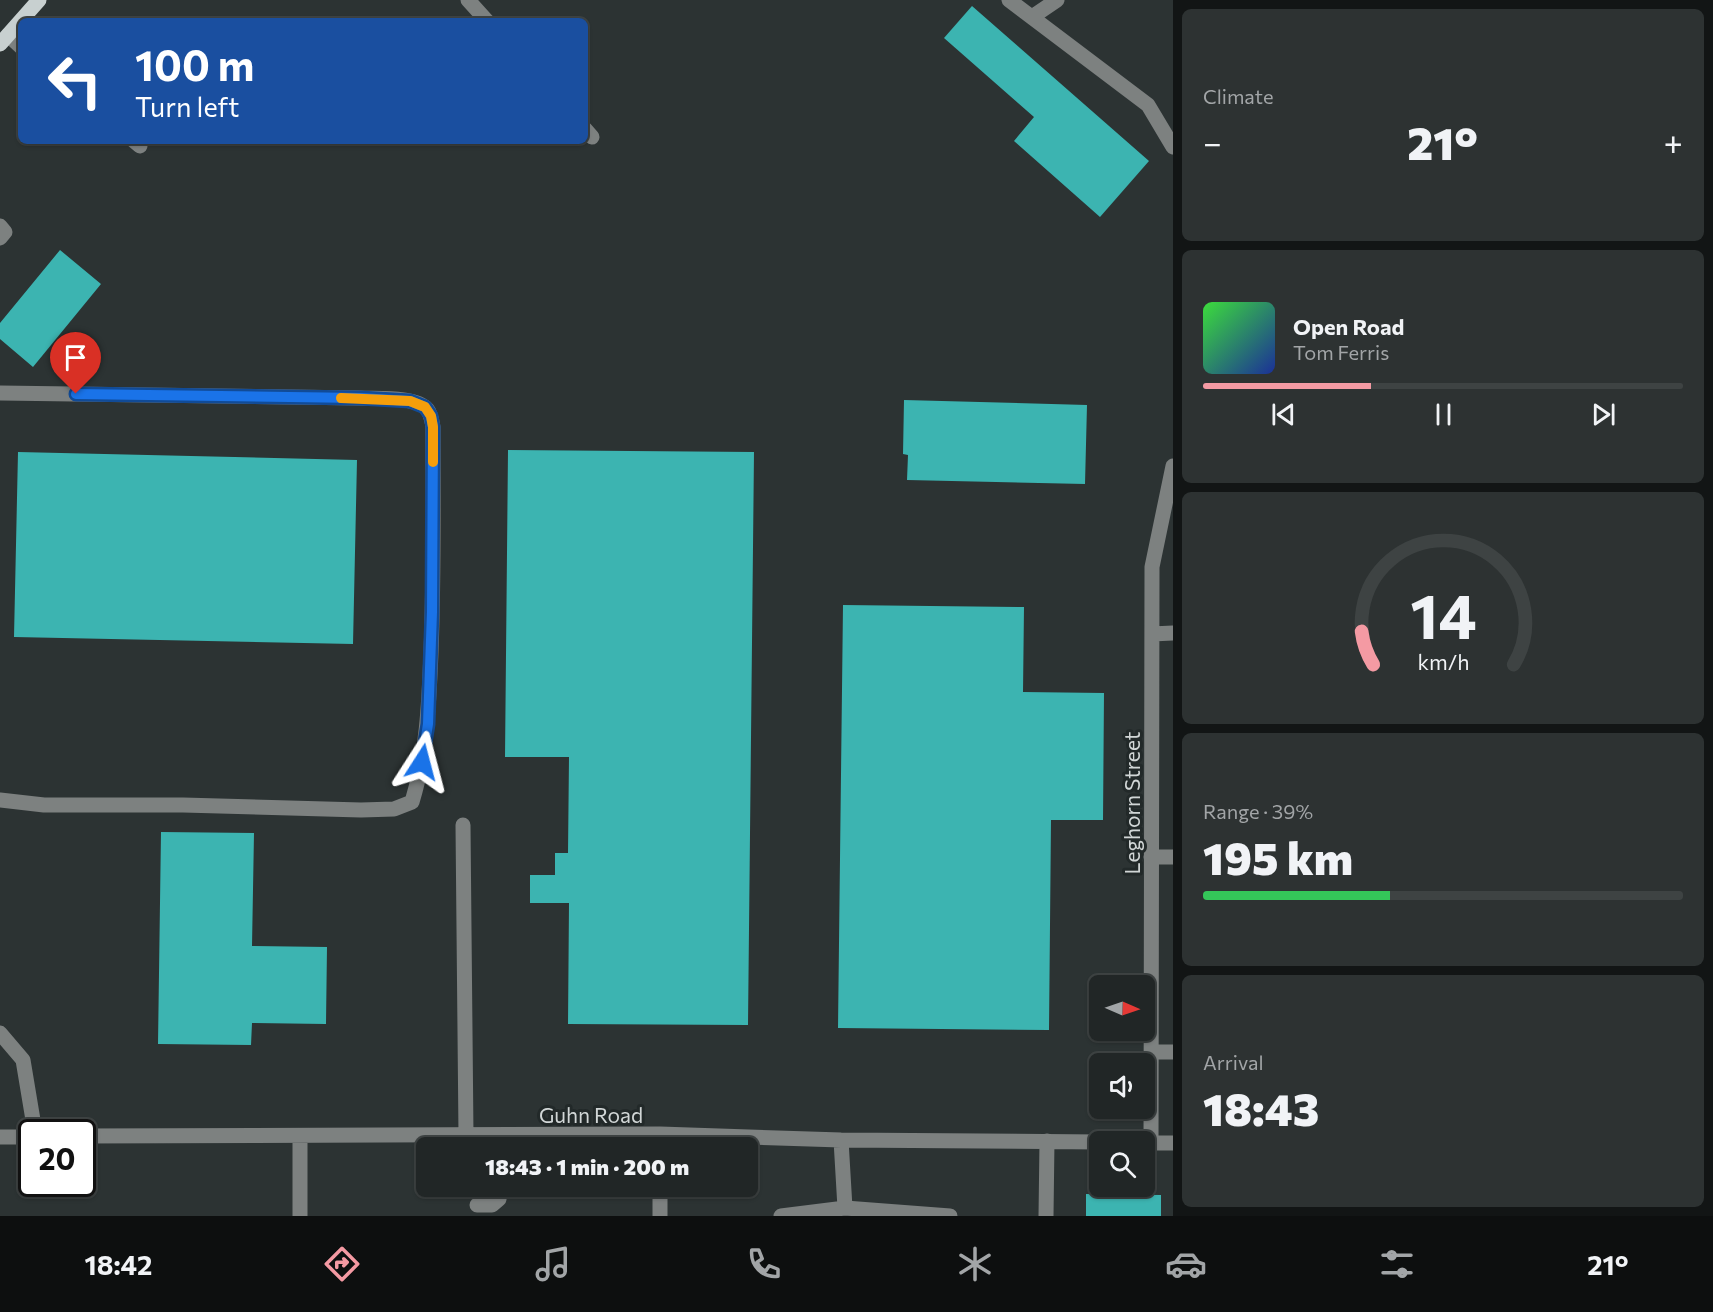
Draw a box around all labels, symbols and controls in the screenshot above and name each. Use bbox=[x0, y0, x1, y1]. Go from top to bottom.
text: 100 m bbox=[135, 38, 255, 90]
icon: left bbox=[36, 42, 114, 120]
text: Climate bbox=[1203, 84, 1273, 108]
text: Turn left bbox=[135, 90, 239, 123]
text: 21° bbox=[1407, 114, 1478, 169]
text: − bbox=[1203, 121, 1222, 162]
text: + bbox=[1664, 121, 1683, 162]
text: Open Road bbox=[1293, 313, 1404, 340]
pin bbox=[50, 332, 101, 394]
text: Tom Ferris bbox=[1293, 340, 1389, 364]
icon: arrive bbox=[59, 341, 92, 374]
icon: previous bbox=[1267, 398, 1300, 431]
icon: pause bbox=[1427, 398, 1460, 431]
icon: next bbox=[1587, 398, 1620, 431]
text: 14 bbox=[1410, 576, 1476, 652]
text: km/h bbox=[1417, 648, 1469, 674]
position arrow bbox=[390, 730, 454, 794]
street label: Leghorn Street bbox=[1119, 732, 1144, 874]
text: Range · 39% bbox=[1203, 799, 1313, 823]
text: 195 km bbox=[1203, 829, 1353, 884]
north arrow bbox=[1089, 975, 1155, 1041]
map controls bbox=[1089, 975, 1155, 1197]
text: Arrival bbox=[1203, 1050, 1264, 1074]
button: sound bbox=[1089, 1053, 1155, 1119]
text: 18:43 bbox=[1203, 1080, 1319, 1135]
street label: Guhn Road bbox=[539, 1102, 643, 1127]
speed limit sign: 20 bbox=[18, 1119, 96, 1197]
button: search bbox=[1089, 1131, 1155, 1197]
text: 18:43 · 1 min · 200 m bbox=[485, 1153, 689, 1180]
icon: directions bbox=[321, 1243, 363, 1285]
icon: music bbox=[532, 1243, 574, 1285]
icon: phone bbox=[743, 1243, 785, 1285]
icon: climate bbox=[954, 1243, 996, 1285]
icon: car bbox=[1165, 1243, 1207, 1285]
icon: filters bbox=[1376, 1243, 1418, 1285]
text: 18:42 bbox=[84, 1248, 152, 1281]
text: 21° bbox=[1587, 1248, 1629, 1281]

